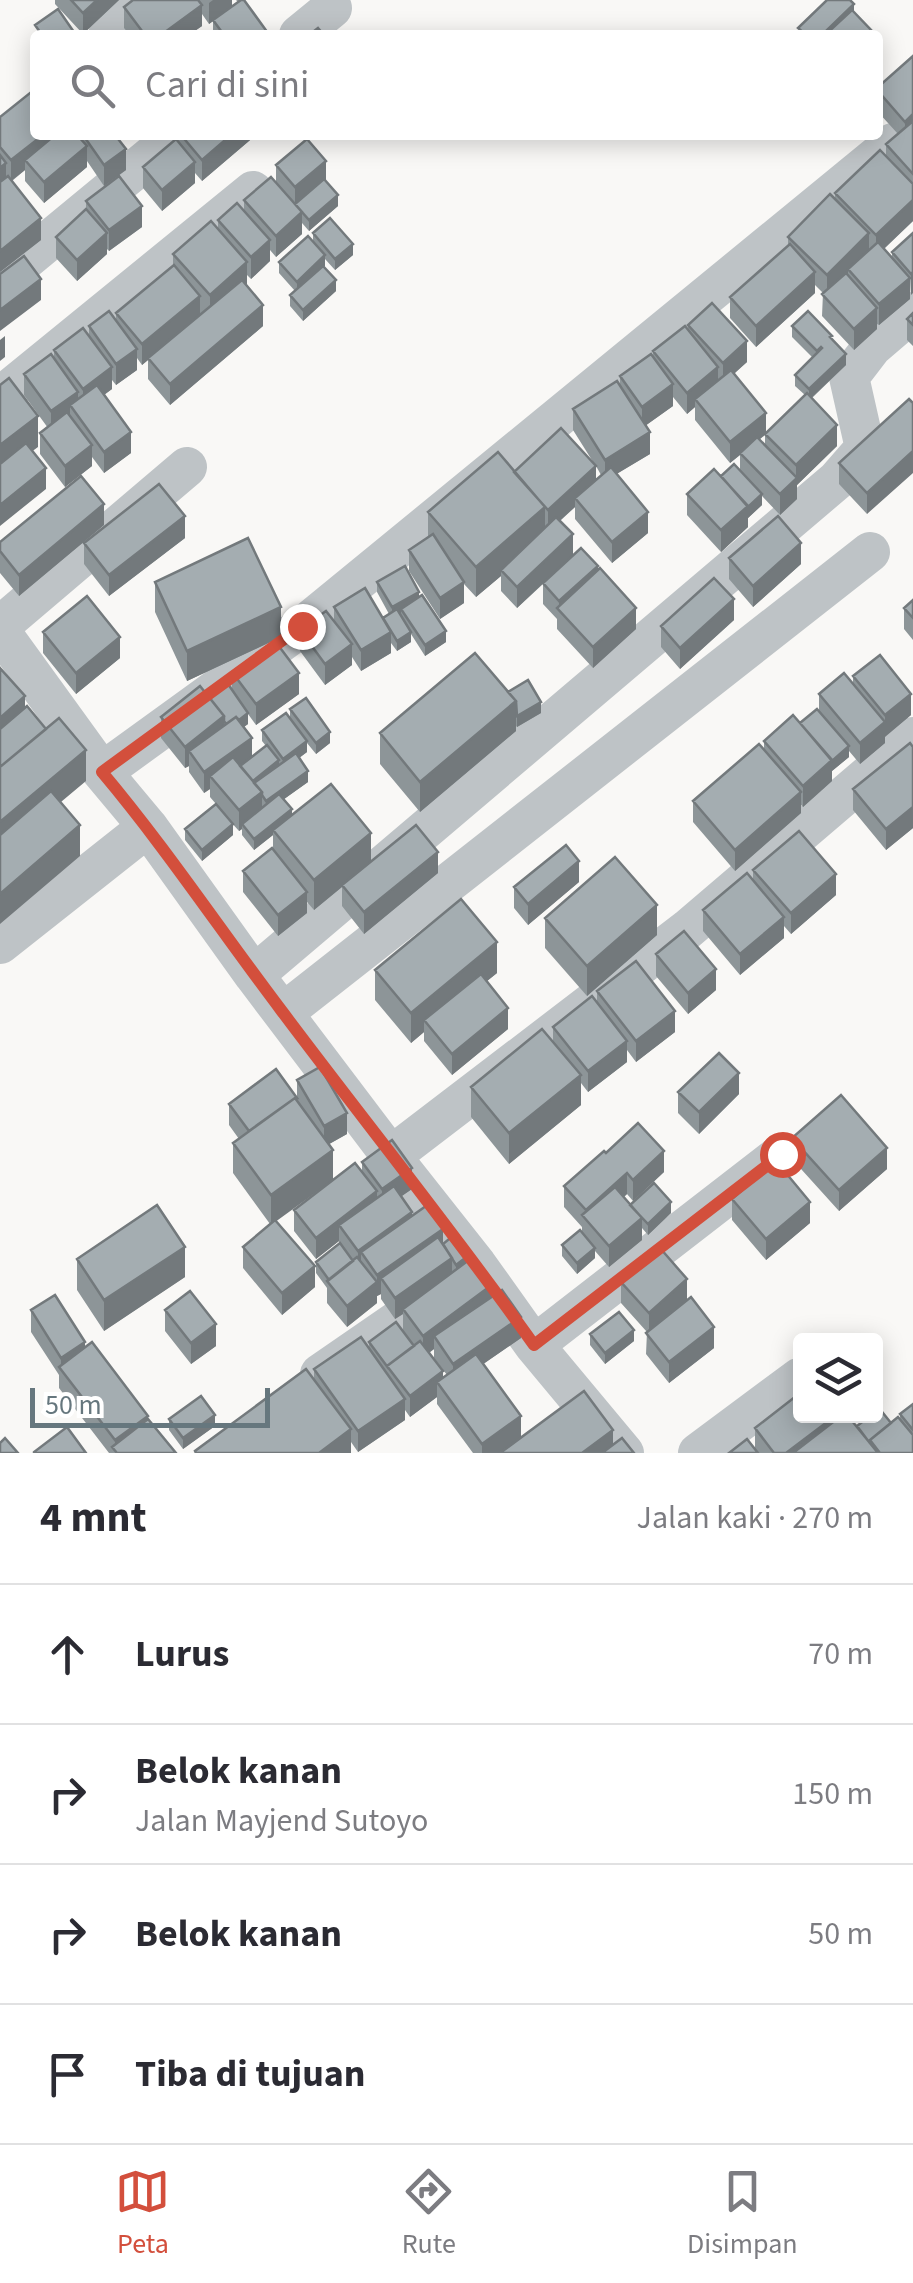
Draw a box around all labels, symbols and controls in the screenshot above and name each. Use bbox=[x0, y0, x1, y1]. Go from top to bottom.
search box bbox=[30, 30, 883, 140]
icon: search bbox=[65, 58, 120, 113]
text: Cari di sini bbox=[145, 58, 309, 112]
route end bbox=[280, 604, 326, 650]
route start bbox=[760, 1132, 806, 1178]
map controls bbox=[793, 1333, 883, 1423]
button: layers bbox=[793, 1333, 883, 1423]
scale bar bbox=[30, 1383, 270, 1428]
text: 50 m bbox=[45, 1385, 102, 1425]
text: 4 mnt bbox=[40, 1488, 147, 1548]
text: Jalan kaki · 270 m bbox=[637, 1495, 873, 1541]
icon: ahead bbox=[40, 1627, 95, 1682]
text: Lurus bbox=[135, 1627, 229, 1681]
text: 70 m bbox=[808, 1631, 873, 1677]
text: Belok kanan bbox=[135, 1744, 342, 1798]
icon: right bbox=[40, 1767, 95, 1822]
text: 150 m bbox=[792, 1771, 873, 1817]
text: Jalan Mayjend Sutoyo bbox=[135, 1798, 428, 1844]
icon: right bbox=[40, 1907, 95, 1962]
text: Belok kanan bbox=[135, 1907, 342, 1961]
text: 50 m bbox=[808, 1911, 873, 1957]
icon: arrive bbox=[40, 2047, 95, 2102]
text: Tiba di tujuan bbox=[135, 2047, 366, 2101]
tab: Peta bbox=[115, 2164, 170, 2264]
tab: Rute bbox=[401, 2164, 456, 2264]
tab: Disimpan bbox=[687, 2164, 798, 2264]

